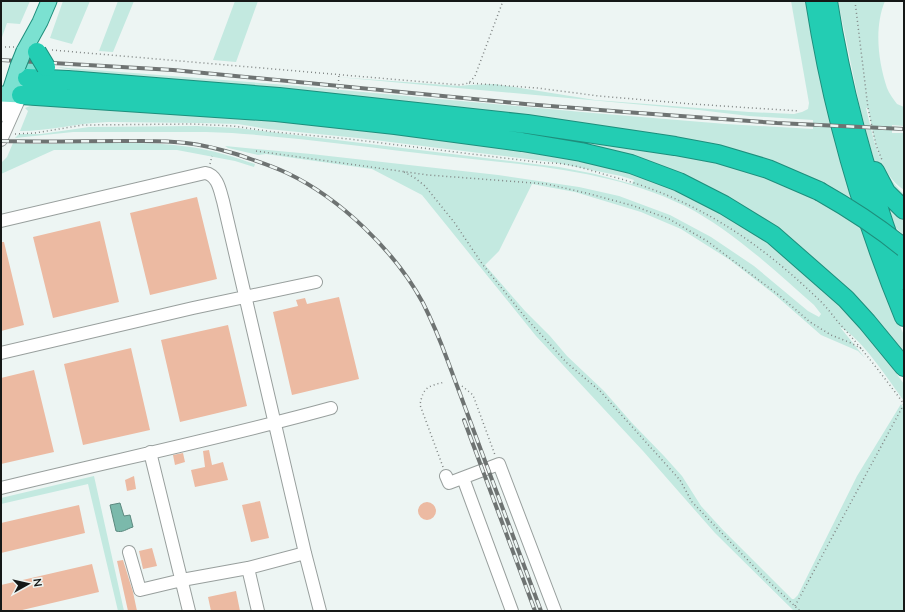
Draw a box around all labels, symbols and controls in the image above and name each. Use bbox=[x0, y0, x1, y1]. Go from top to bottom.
north arrow bbox=[8, 564, 48, 604]
text: N bbox=[30, 578, 45, 588]

